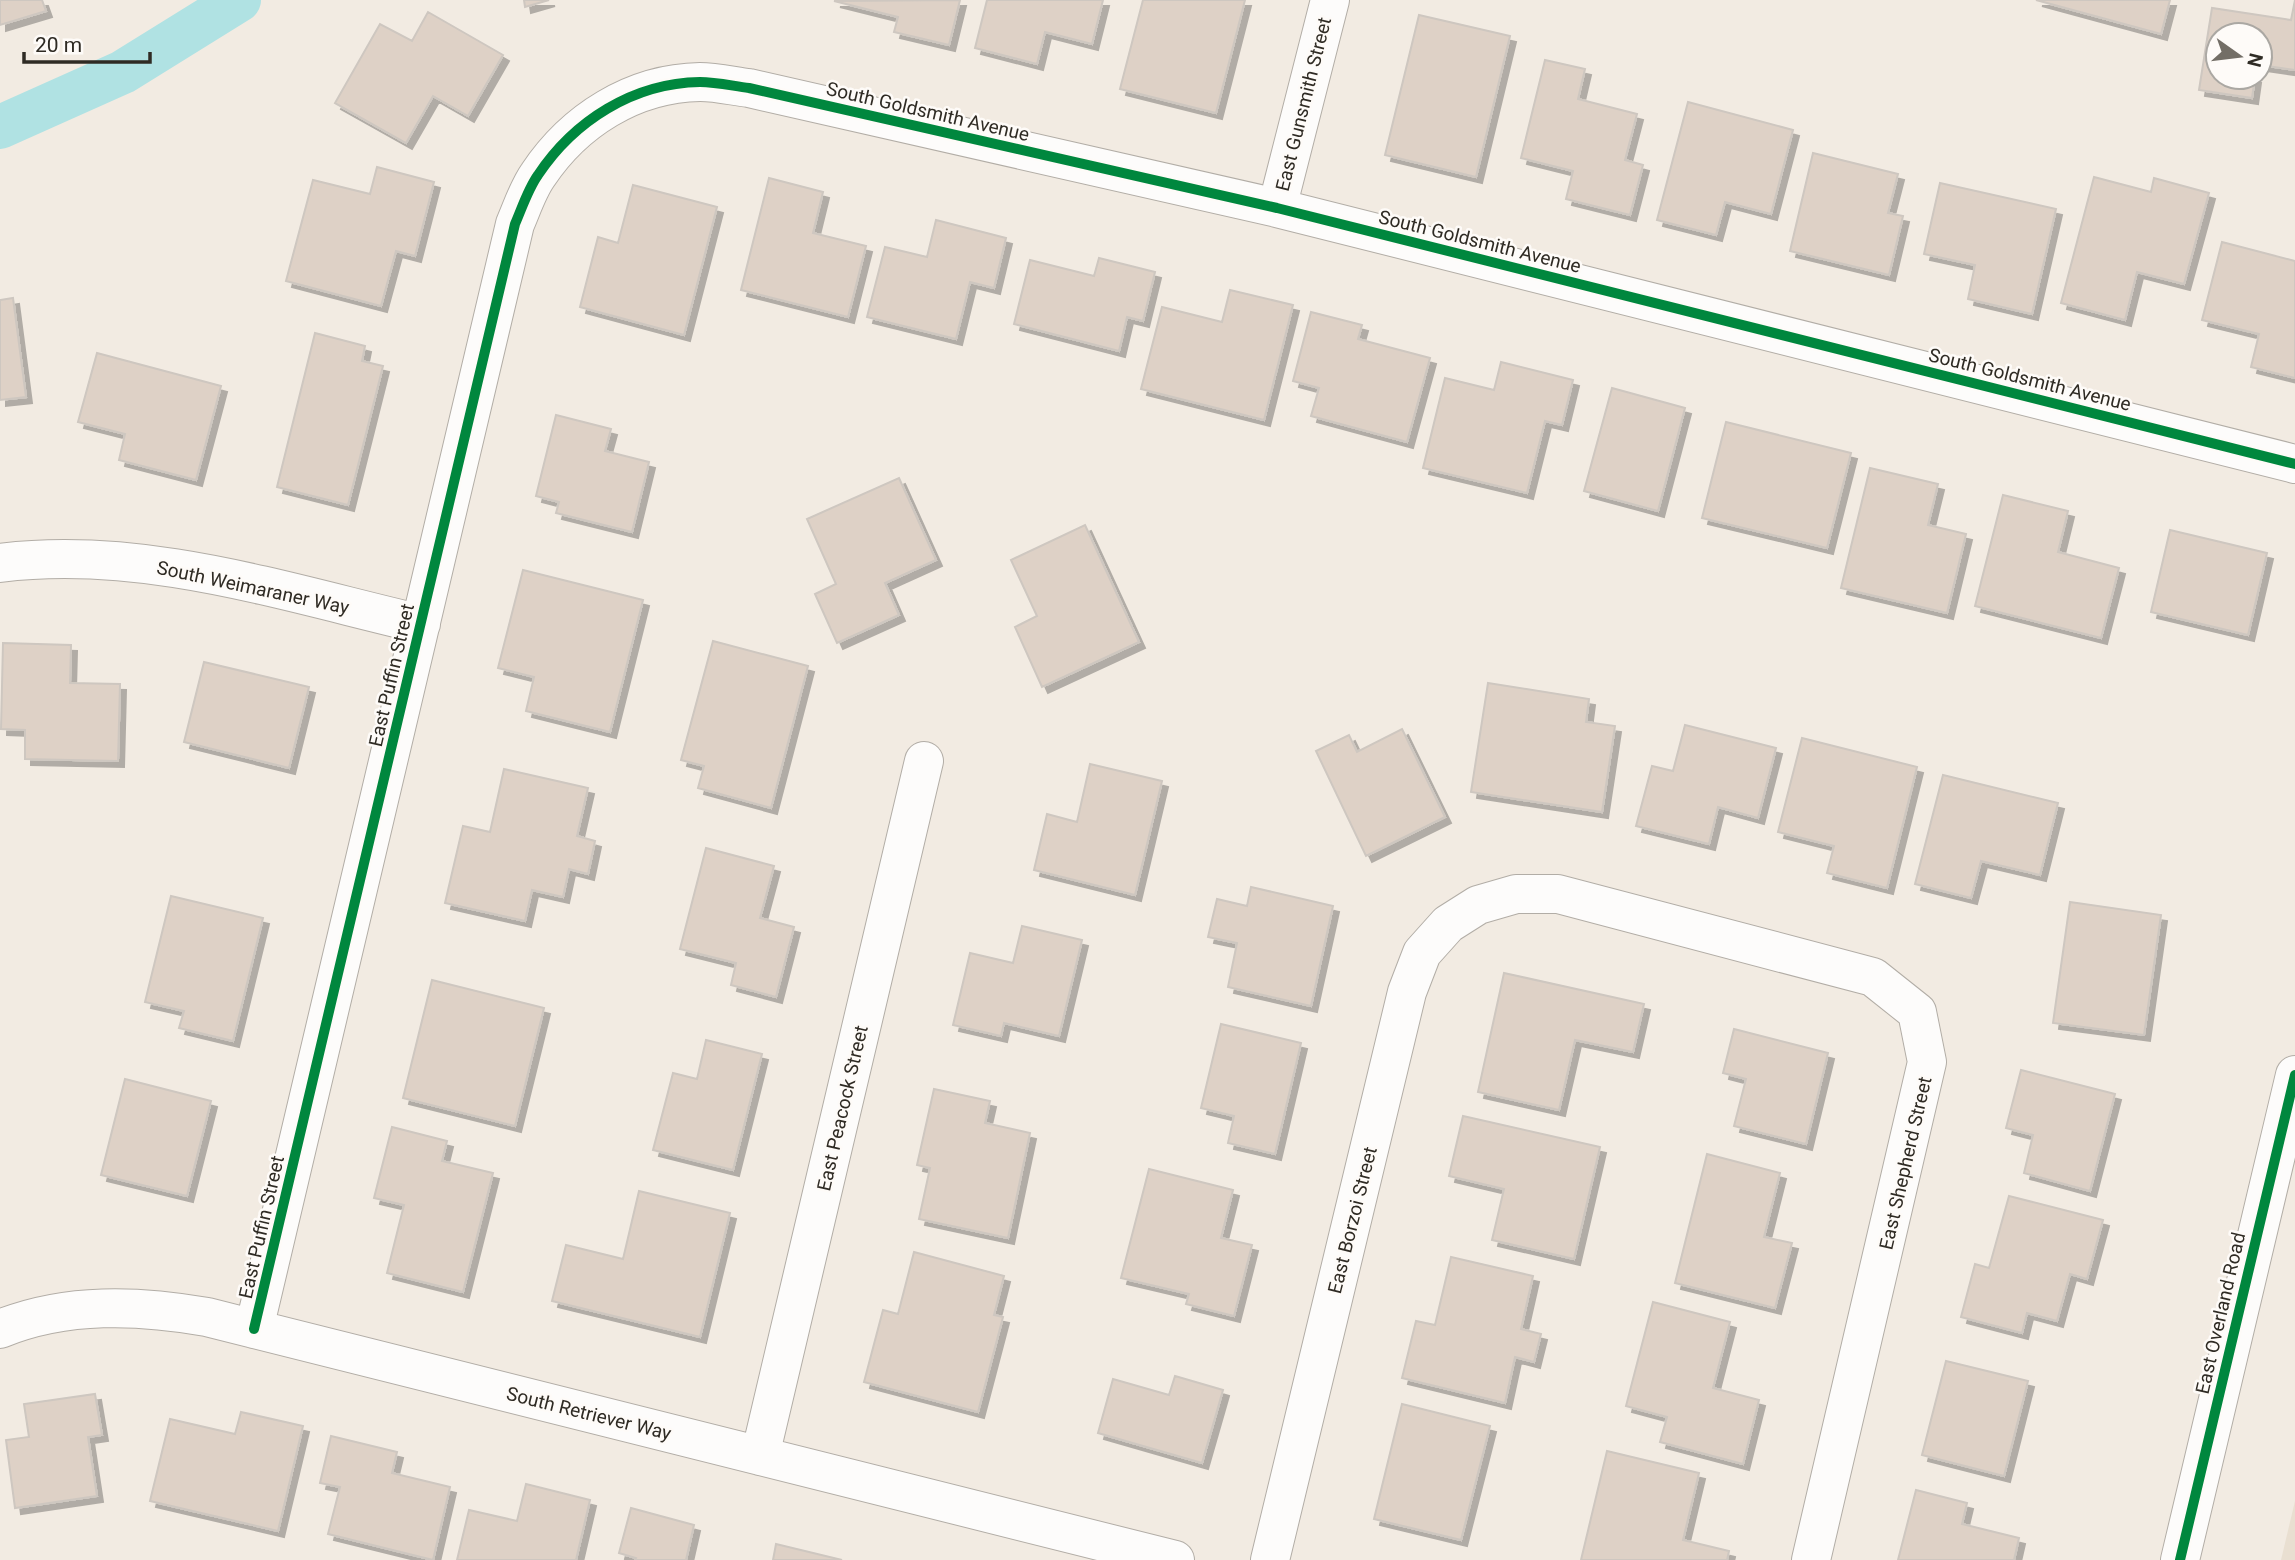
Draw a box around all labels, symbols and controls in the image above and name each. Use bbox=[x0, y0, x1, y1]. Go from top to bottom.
street label: East Gunsmith Street bbox=[1271, 15, 1336, 193]
scale bar bbox=[24, 21, 150, 65]
north arrow bbox=[2204, 21, 2274, 91]
text: 20 m bbox=[35, 33, 82, 57]
text: N bbox=[2242, 51, 2268, 69]
street label: South Goldsmith Avenue bbox=[824, 77, 1032, 146]
street label: South Goldsmith Avenue bbox=[1376, 205, 1583, 278]
street label: South Goldsmith Avenue bbox=[1926, 343, 2133, 416]
street label: South Weimaraner Way bbox=[155, 556, 351, 619]
street label: East Puffin Street bbox=[364, 601, 419, 749]
street label: East Peacock Street bbox=[812, 1023, 873, 1193]
street label: East Shepherd Street bbox=[1874, 1074, 1937, 1252]
street label: East Borzoi Street bbox=[1323, 1144, 1382, 1296]
street label: East Puffin Street bbox=[234, 1153, 289, 1301]
street label: East Overland Road bbox=[2191, 1230, 2250, 1396]
street label: South Retriever Way bbox=[504, 1382, 674, 1445]

